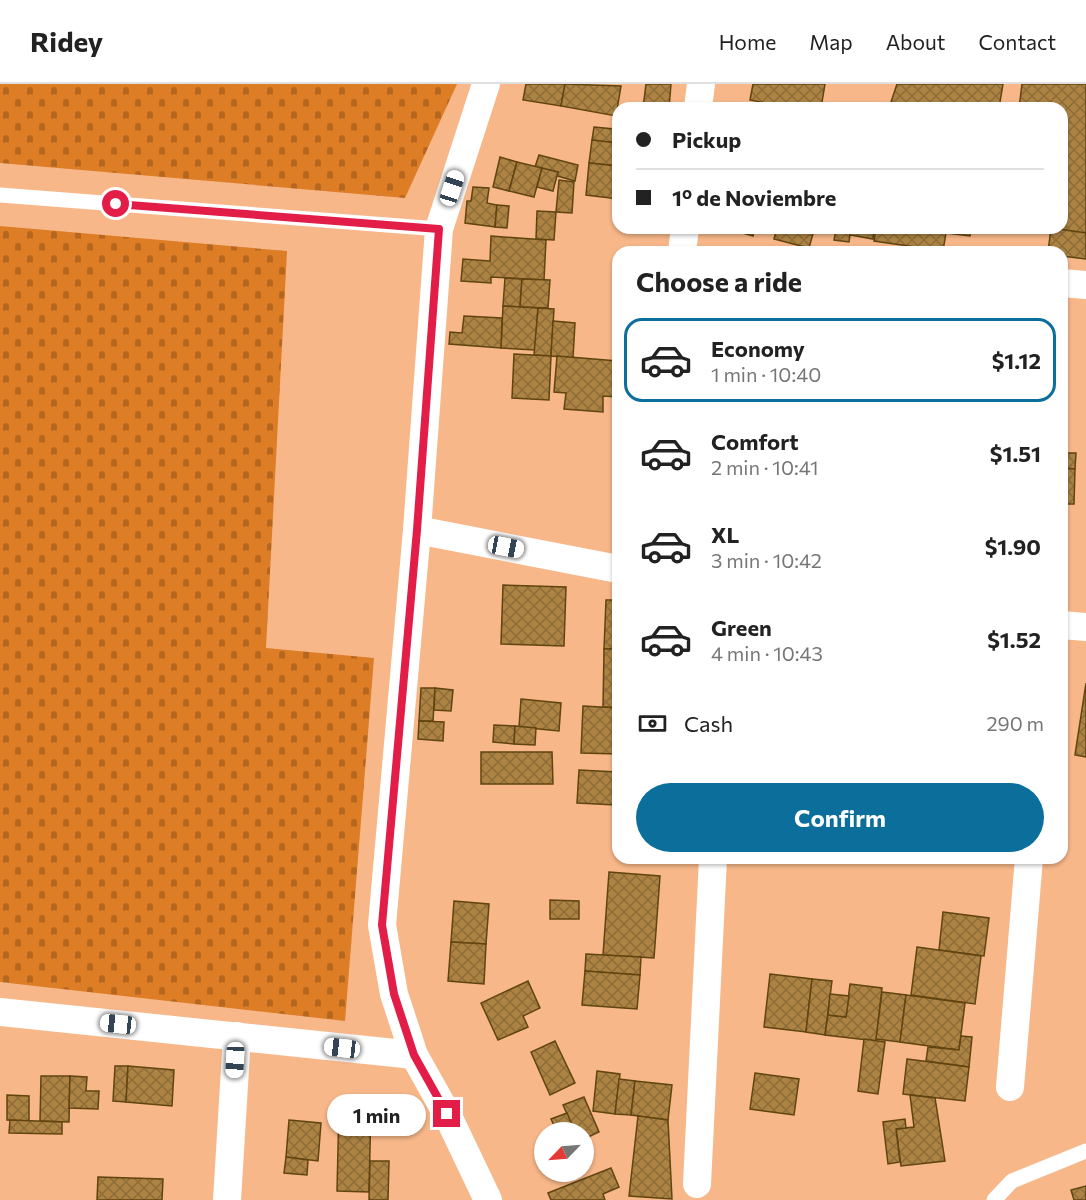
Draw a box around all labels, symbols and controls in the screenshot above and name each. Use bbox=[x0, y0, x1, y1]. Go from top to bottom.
text: Ridey bbox=[30, 24, 103, 58]
text: Home bbox=[719, 29, 776, 54]
text: Map bbox=[809, 29, 853, 54]
text: About bbox=[886, 29, 945, 54]
text: Contact bbox=[978, 29, 1056, 54]
text: Pickup bbox=[672, 126, 741, 153]
car bbox=[438, 168, 466, 208]
text: 1º de Noviembre bbox=[672, 184, 836, 211]
route start bbox=[102, 190, 129, 217]
text: Choose a ride bbox=[636, 265, 802, 298]
icon: car bbox=[639, 333, 693, 387]
text: Economy bbox=[711, 335, 805, 362]
text: $1.12 bbox=[992, 347, 1041, 374]
text: 1 min · 10:40 bbox=[711, 362, 821, 386]
icon: car bbox=[639, 426, 693, 480]
text: Comfort bbox=[711, 428, 799, 455]
text: $1.51 bbox=[990, 440, 1041, 467]
text: 2 min · 10:41 bbox=[711, 455, 819, 479]
icon: car bbox=[639, 519, 693, 573]
text: XL bbox=[711, 521, 739, 548]
text: $1.90 bbox=[985, 533, 1041, 560]
car bbox=[487, 535, 525, 559]
text: 3 min · 10:42 bbox=[711, 548, 822, 572]
icon: car bbox=[639, 612, 693, 666]
text: Green bbox=[711, 614, 772, 641]
text: $1.52 bbox=[987, 626, 1041, 653]
text: 4 min · 10:43 bbox=[711, 641, 823, 665]
icon: cash bbox=[636, 707, 669, 740]
text: Cash bbox=[684, 710, 733, 737]
text: 290 m bbox=[986, 711, 1044, 735]
button: Confirm bbox=[636, 783, 1044, 852]
car bbox=[99, 1013, 137, 1035]
car bbox=[323, 1037, 361, 1059]
car bbox=[225, 1042, 245, 1078]
callout: 1 min bbox=[327, 1093, 426, 1135]
route end bbox=[433, 1100, 460, 1127]
text: 1 min bbox=[353, 1103, 400, 1127]
north arrow bbox=[534, 1122, 594, 1182]
map controls bbox=[534, 1122, 594, 1182]

